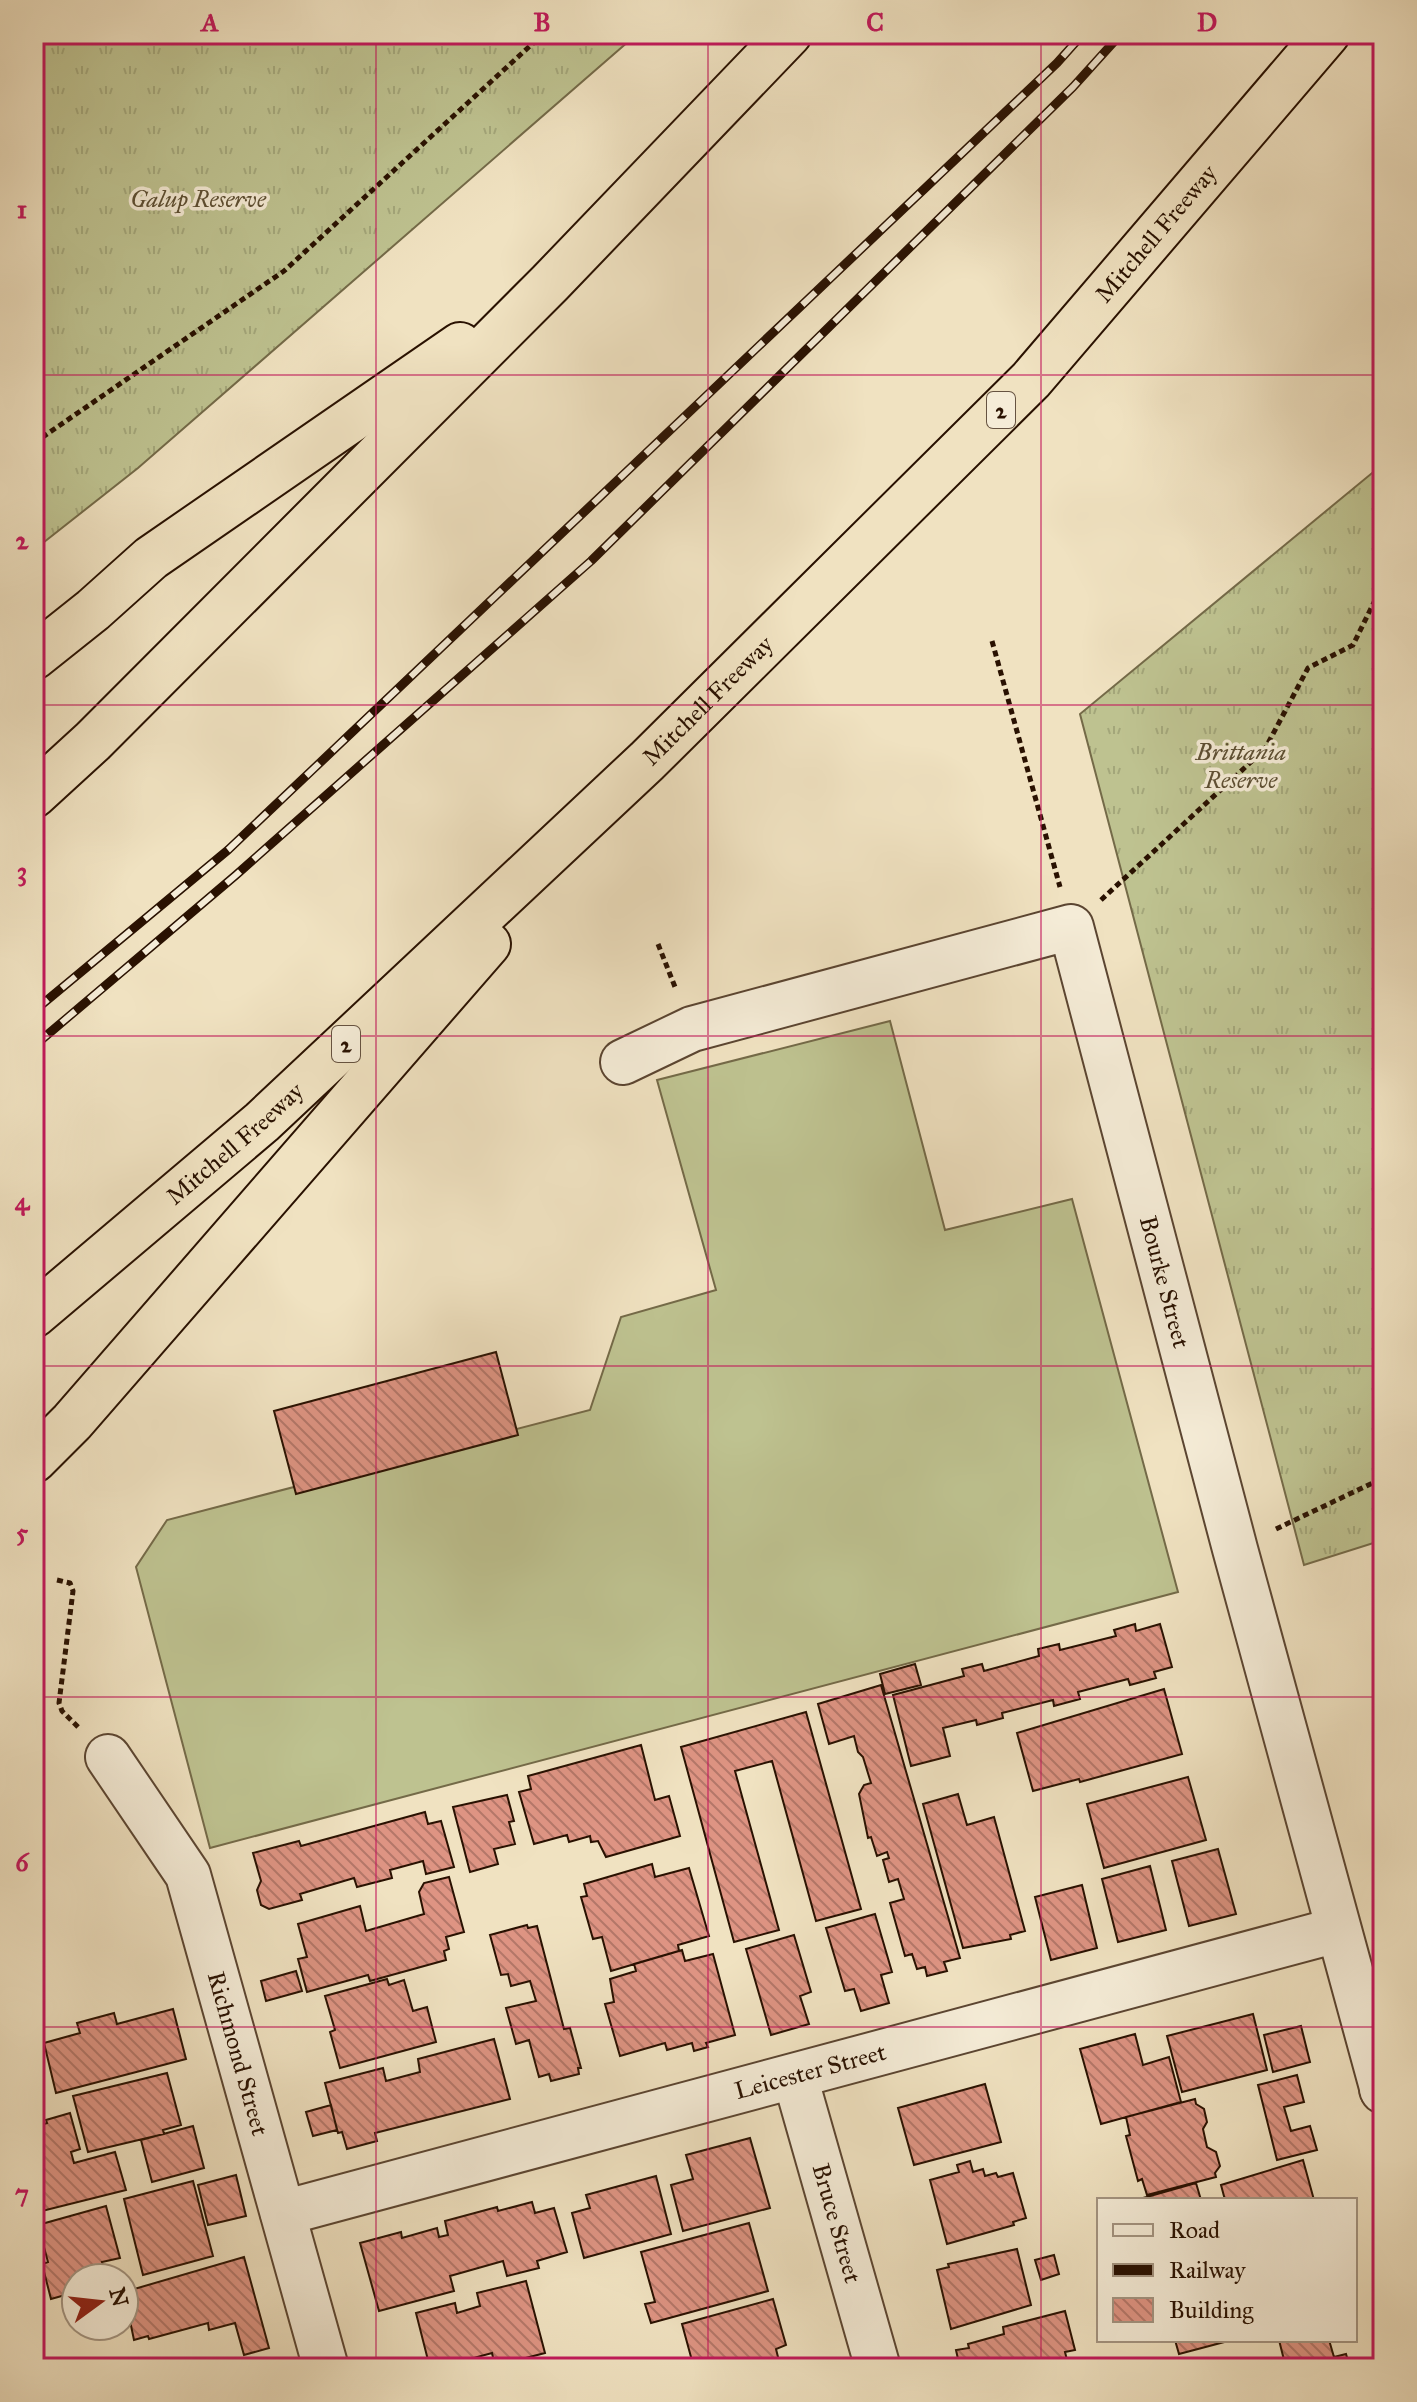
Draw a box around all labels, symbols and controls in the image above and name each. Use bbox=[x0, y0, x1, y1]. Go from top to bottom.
text: A bbox=[199, 6, 219, 38]
text: B bbox=[533, 6, 551, 38]
text: C bbox=[866, 6, 884, 38]
text: D bbox=[1197, 6, 1217, 38]
street label: Mitchell Freeway bbox=[1089, 158, 1224, 309]
park label: Galup Reserve bbox=[130, 184, 267, 214]
text: 1 bbox=[17, 193, 27, 225]
road number: 2 bbox=[987, 392, 1015, 428]
text: 2 bbox=[16, 524, 30, 556]
street label: Mitchell Freeway bbox=[636, 629, 780, 772]
park label: Brittania Reserve bbox=[1195, 737, 1286, 795]
text: 3 bbox=[17, 855, 27, 887]
road number: 2 bbox=[332, 1026, 360, 1062]
street label: Mitchell Freeway bbox=[160, 1075, 310, 1211]
text: 4 bbox=[15, 1185, 31, 1217]
street label: Bourke Street bbox=[1133, 1213, 1196, 1352]
text: 5 bbox=[16, 1516, 29, 1548]
text: 6 bbox=[15, 1846, 30, 1878]
street label: Richmond Street bbox=[201, 1968, 275, 2140]
street label: Leicester Street bbox=[731, 2037, 890, 2106]
street label: Bruce Street bbox=[805, 2160, 868, 2287]
text: 7 bbox=[15, 2177, 29, 2209]
legend bbox=[1097, 2198, 1357, 2342]
text: Road bbox=[1169, 2215, 1220, 2245]
text: Railway bbox=[1169, 2255, 1246, 2285]
north arrow bbox=[60, 2262, 140, 2342]
text: N bbox=[103, 2284, 134, 2310]
text: Building bbox=[1169, 2295, 1254, 2325]

